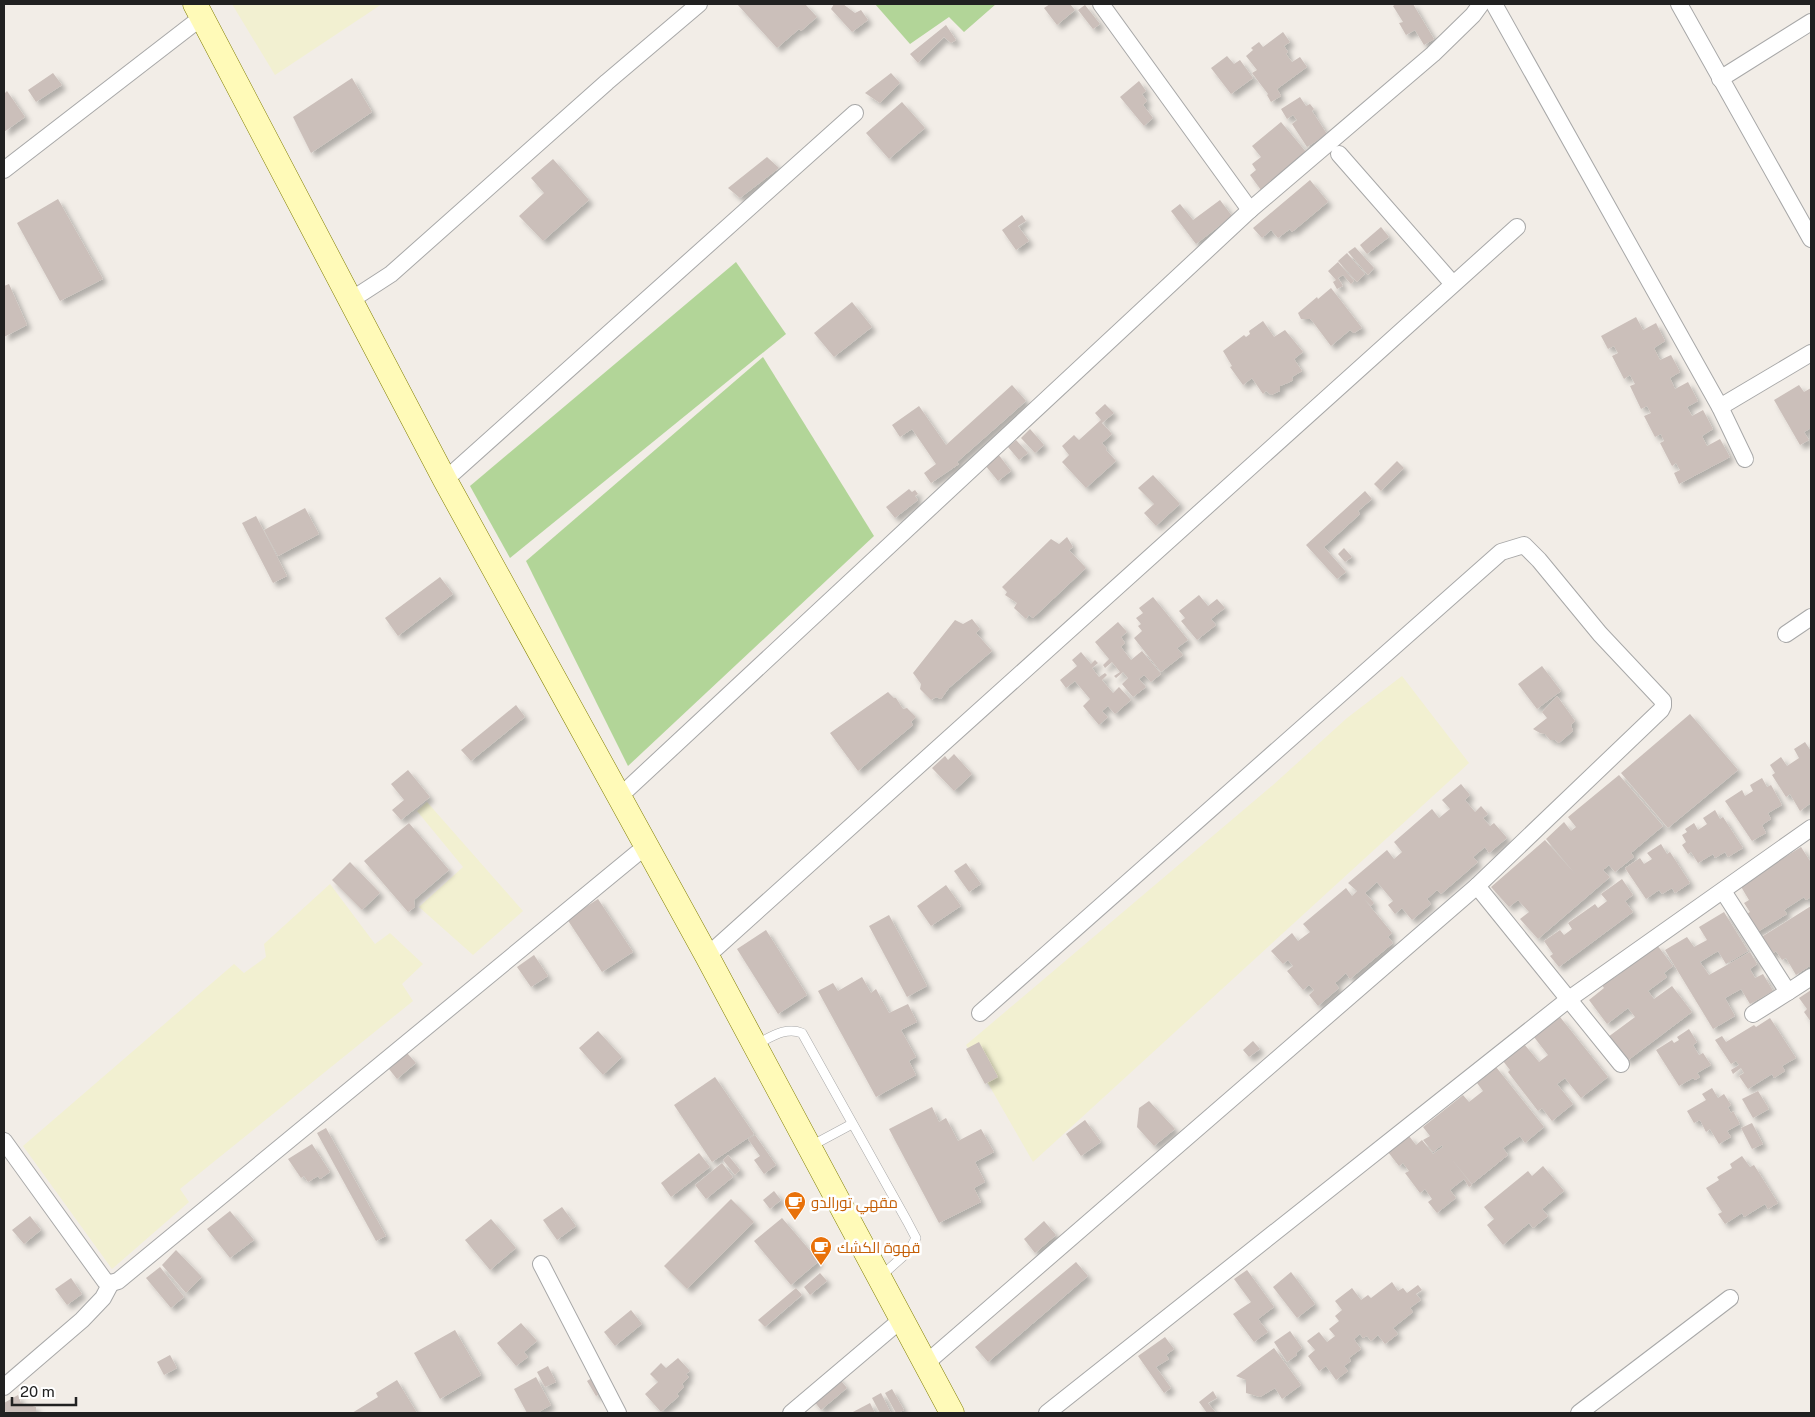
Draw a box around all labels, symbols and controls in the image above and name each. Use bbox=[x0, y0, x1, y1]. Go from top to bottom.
cafe icon: مقهي تورالدو bbox=[783, 1190, 807, 1221]
place label: مقهي تورالدو bbox=[811, 1194, 898, 1215]
cafe icon: قهوة الكشك bbox=[809, 1235, 833, 1266]
place label: قهوة الكشك bbox=[837, 1239, 920, 1258]
scale bar bbox=[12, 1374, 76, 1406]
text: 20 m bbox=[20, 1383, 55, 1400]

